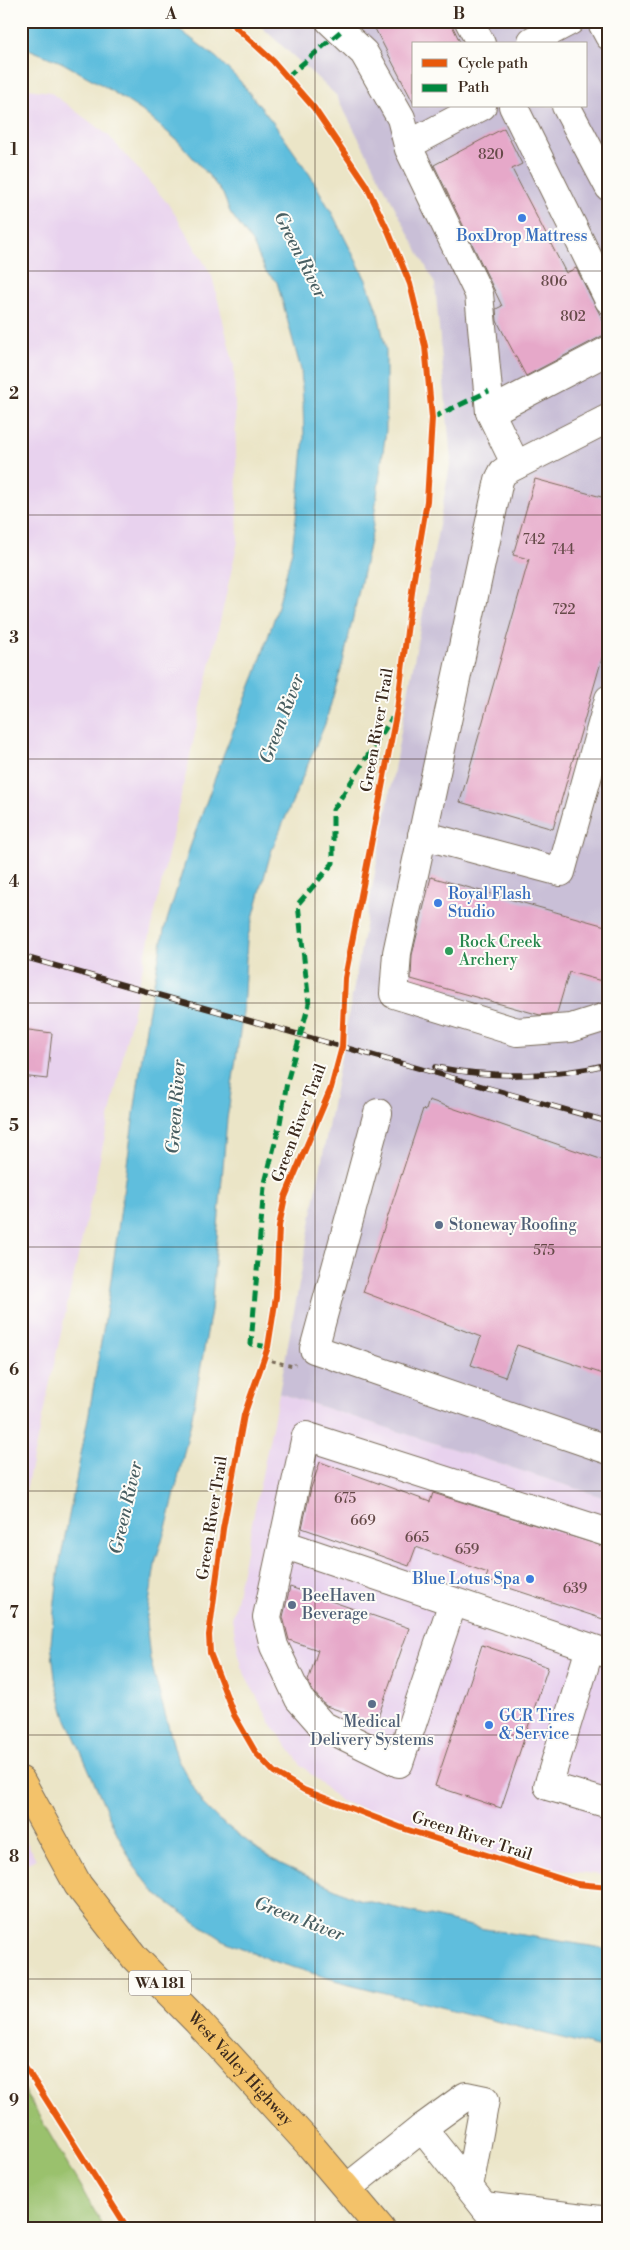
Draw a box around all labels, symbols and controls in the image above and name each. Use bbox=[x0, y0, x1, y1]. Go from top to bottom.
text: A bbox=[164, 4, 177, 24]
text: B bbox=[453, 4, 465, 24]
legend bbox=[412, 42, 588, 108]
text: Cycle path bbox=[458, 54, 528, 73]
text: Path bbox=[458, 78, 490, 97]
text: 1 bbox=[10, 140, 18, 160]
house number: 820 bbox=[478, 146, 504, 164]
water label: Green River bbox=[268, 208, 332, 303]
marker: BoxDrop Mattress bbox=[516, 212, 528, 224]
place label: BoxDrop Mattress bbox=[455, 226, 588, 246]
house number: 806 bbox=[541, 273, 568, 291]
house number: 802 bbox=[560, 308, 586, 326]
text: 2 bbox=[9, 384, 19, 404]
house number: 742 bbox=[523, 531, 545, 549]
house number: 744 bbox=[551, 541, 575, 559]
house number: 722 bbox=[553, 601, 575, 619]
text: 3 bbox=[9, 628, 19, 648]
street label: Green River Trail bbox=[356, 666, 398, 794]
water label: Green River bbox=[254, 670, 310, 767]
text: 4 bbox=[9, 872, 20, 892]
place label: Royal Flash Studio bbox=[448, 884, 532, 922]
marker: Royal Flash Studio bbox=[432, 897, 444, 909]
place label: Rock Creek Archery bbox=[458, 932, 543, 970]
marker: Rock Creek Archery bbox=[443, 945, 455, 957]
water label: Green River bbox=[161, 1059, 191, 1155]
street label: Green River Trail bbox=[267, 1061, 331, 1185]
text: 5 bbox=[9, 1116, 19, 1136]
place label: Stoneway Roofing bbox=[449, 1215, 577, 1235]
marker: Stoneway Roofing bbox=[433, 1219, 445, 1231]
house number: 575 bbox=[533, 1242, 555, 1260]
text: 6 bbox=[9, 1360, 19, 1380]
street label: Green River Trail bbox=[192, 1454, 232, 1582]
water label: Green River bbox=[104, 1459, 148, 1557]
house number: 675 bbox=[334, 1490, 356, 1508]
house number: 669 bbox=[350, 1512, 376, 1530]
house number: 665 bbox=[405, 1529, 430, 1547]
house number: 659 bbox=[455, 1541, 479, 1559]
place label: Blue Lotus Spa bbox=[411, 1569, 521, 1589]
marker: Blue Lotus Spa bbox=[524, 1573, 536, 1585]
house number: 639 bbox=[563, 1580, 587, 1598]
place label: BeeHaven Beverage bbox=[301, 1586, 376, 1624]
marker: BeeHaven Beverage bbox=[286, 1599, 298, 1611]
text: 7 bbox=[9, 1603, 19, 1623]
marker: Medical Delivery Systems bbox=[366, 1698, 378, 1710]
place label: GCR Tires & Service bbox=[499, 1706, 574, 1744]
place label: Medical Delivery Systems bbox=[310, 1712, 434, 1750]
marker: GCR Tires & Service bbox=[483, 1719, 495, 1731]
street label: Green River Trail bbox=[409, 1807, 535, 1865]
text: 8 bbox=[9, 1847, 19, 1867]
water label: Green River bbox=[251, 1891, 348, 1947]
road number: WA 181 bbox=[129, 1970, 191, 1996]
street label: West Valley Highway bbox=[183, 2007, 298, 2130]
text: 9 bbox=[9, 2091, 19, 2111]

